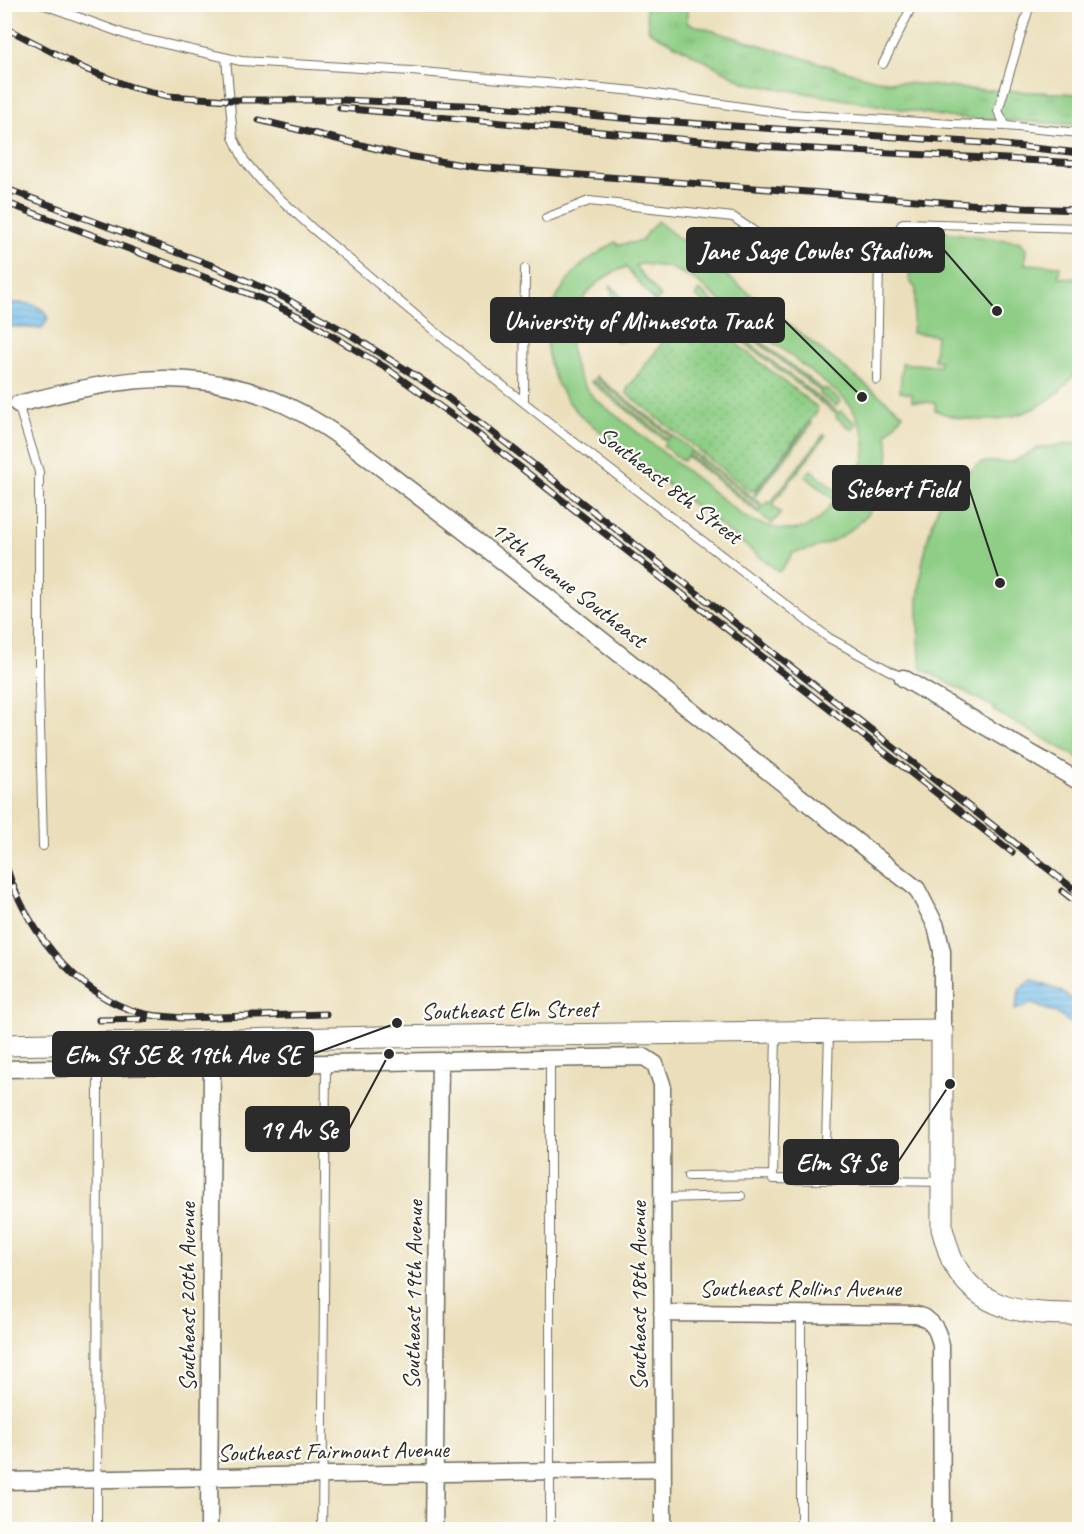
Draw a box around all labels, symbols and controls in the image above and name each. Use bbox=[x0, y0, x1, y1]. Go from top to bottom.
callout: Jane Sage Cowles Stadium bbox=[687, 228, 944, 272]
text: Jane Sage Cowles Stadium bbox=[696, 234, 934, 267]
callout: University of Minnesota Track bbox=[491, 298, 784, 342]
text: University of Minnesota Track bbox=[504, 304, 774, 337]
street label: Southeast 8th Street bbox=[592, 419, 750, 552]
callout: Siebert Field bbox=[833, 466, 969, 510]
text: Siebert Field bbox=[845, 472, 962, 505]
street label: 17th Avenue Southeast bbox=[485, 514, 654, 655]
street label: Southeast Elm Street bbox=[421, 993, 600, 1027]
callout: Elm St SE & 19th Ave SE bbox=[53, 1032, 313, 1076]
text: Elm St SE & 19th Ave SE bbox=[65, 1038, 306, 1071]
callout: 19 Av Se bbox=[246, 1107, 349, 1151]
text: 19 Av Se bbox=[259, 1113, 340, 1146]
callout: Elm St Se bbox=[784, 1140, 898, 1184]
text: Elm St Se bbox=[796, 1146, 888, 1179]
street label: Southeast 19th Avenue bbox=[396, 1198, 430, 1390]
street label: Southeast 18th Avenue bbox=[623, 1199, 653, 1391]
street label: Southeast 20th Avenue bbox=[172, 1200, 202, 1392]
street label: Southeast Rollins Avenue bbox=[699, 1273, 903, 1303]
street label: Southeast Fairmount Avenue bbox=[217, 1434, 451, 1468]

